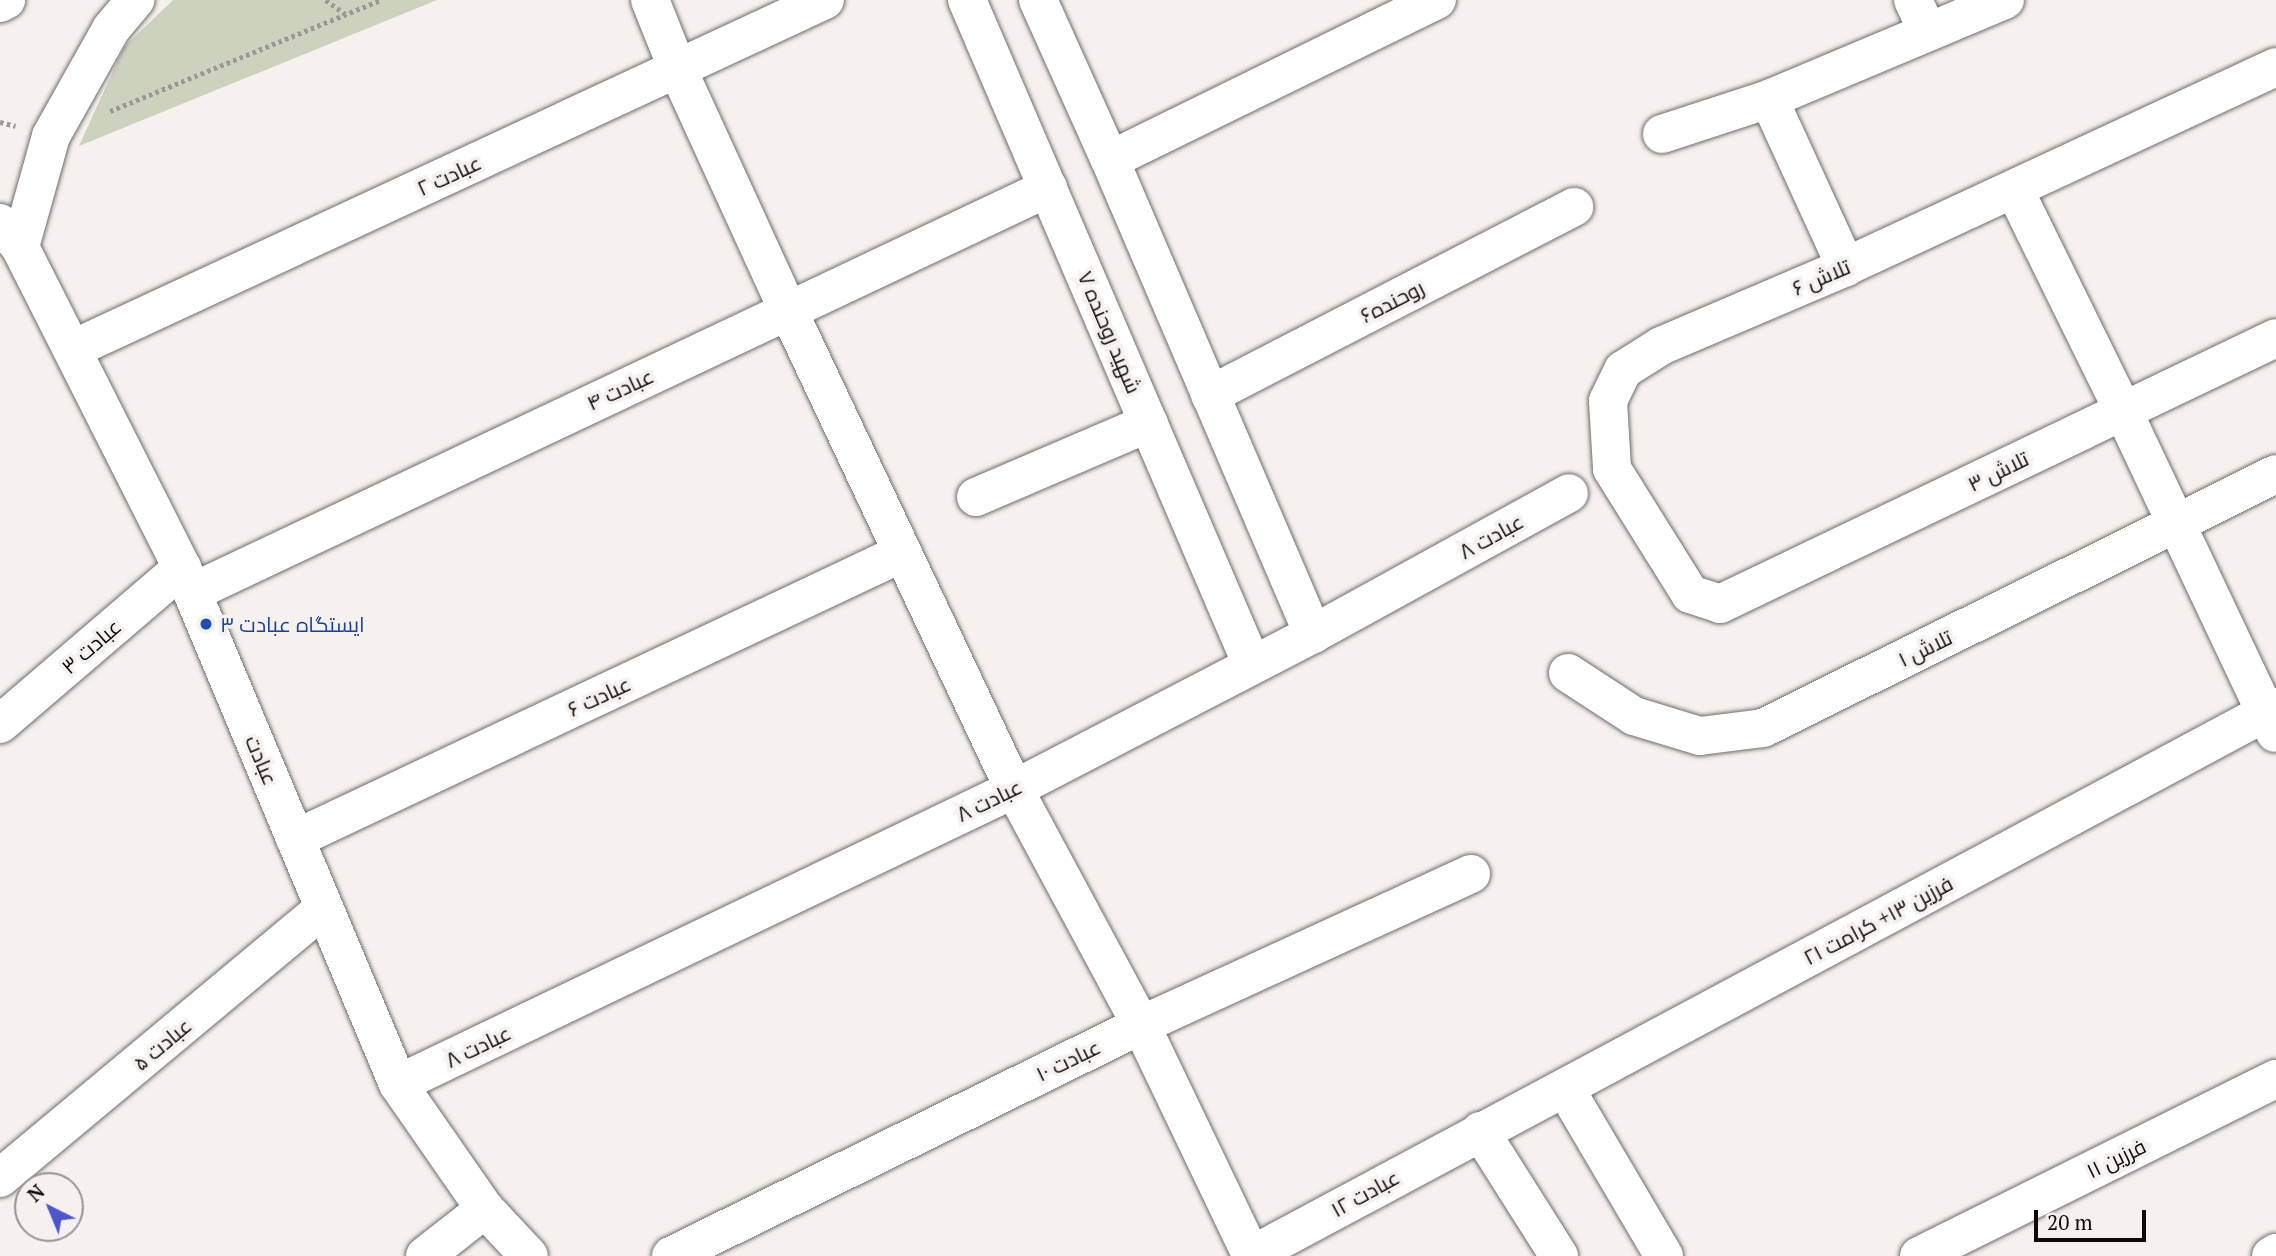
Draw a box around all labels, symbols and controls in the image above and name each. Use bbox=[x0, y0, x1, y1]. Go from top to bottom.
street label: عبادت ۲ bbox=[413, 149, 485, 201]
street label: تلاش ۶ bbox=[1788, 254, 1854, 300]
street label: شهید روحنده ۷ bbox=[1073, 267, 1147, 397]
street label: روحنده۶ bbox=[1356, 274, 1428, 328]
street label: عبادت ۴ bbox=[583, 363, 657, 415]
street label: تلاش ۳ bbox=[1964, 446, 2032, 496]
street label: عبادت ۸ bbox=[1454, 508, 1528, 564]
place label: ایستگاه عبادت ۳ bbox=[220, 611, 365, 637]
street label: عبادت ۳ bbox=[56, 613, 126, 679]
marker: ایستگاه عبادت ۳ bbox=[198, 616, 214, 632]
street label: تلاش ۱ bbox=[1894, 624, 1956, 672]
street label: عبادت ۶ bbox=[563, 670, 635, 722]
street label: عبادت bbox=[240, 731, 284, 789]
street label: عبادت ۸ bbox=[952, 773, 1026, 827]
street label: فرزین ۱۳+ کرامت ۲۱ bbox=[1799, 870, 1957, 970]
street label: عبادت ۵ bbox=[128, 1012, 196, 1076]
street label: عبادت ۸ bbox=[441, 1019, 515, 1073]
street label: عبادت ۱۰ bbox=[1032, 1034, 1104, 1086]
street label: فرزین ۱۱ bbox=[2082, 1133, 2150, 1183]
street label: عبادت ۱۲ bbox=[1326, 1164, 1404, 1222]
north arrow bbox=[14, 1172, 84, 1242]
text: N bbox=[22, 1179, 49, 1207]
scale bar bbox=[2038, 1196, 2150, 1240]
text: 20 m bbox=[2047, 1208, 2093, 1236]

